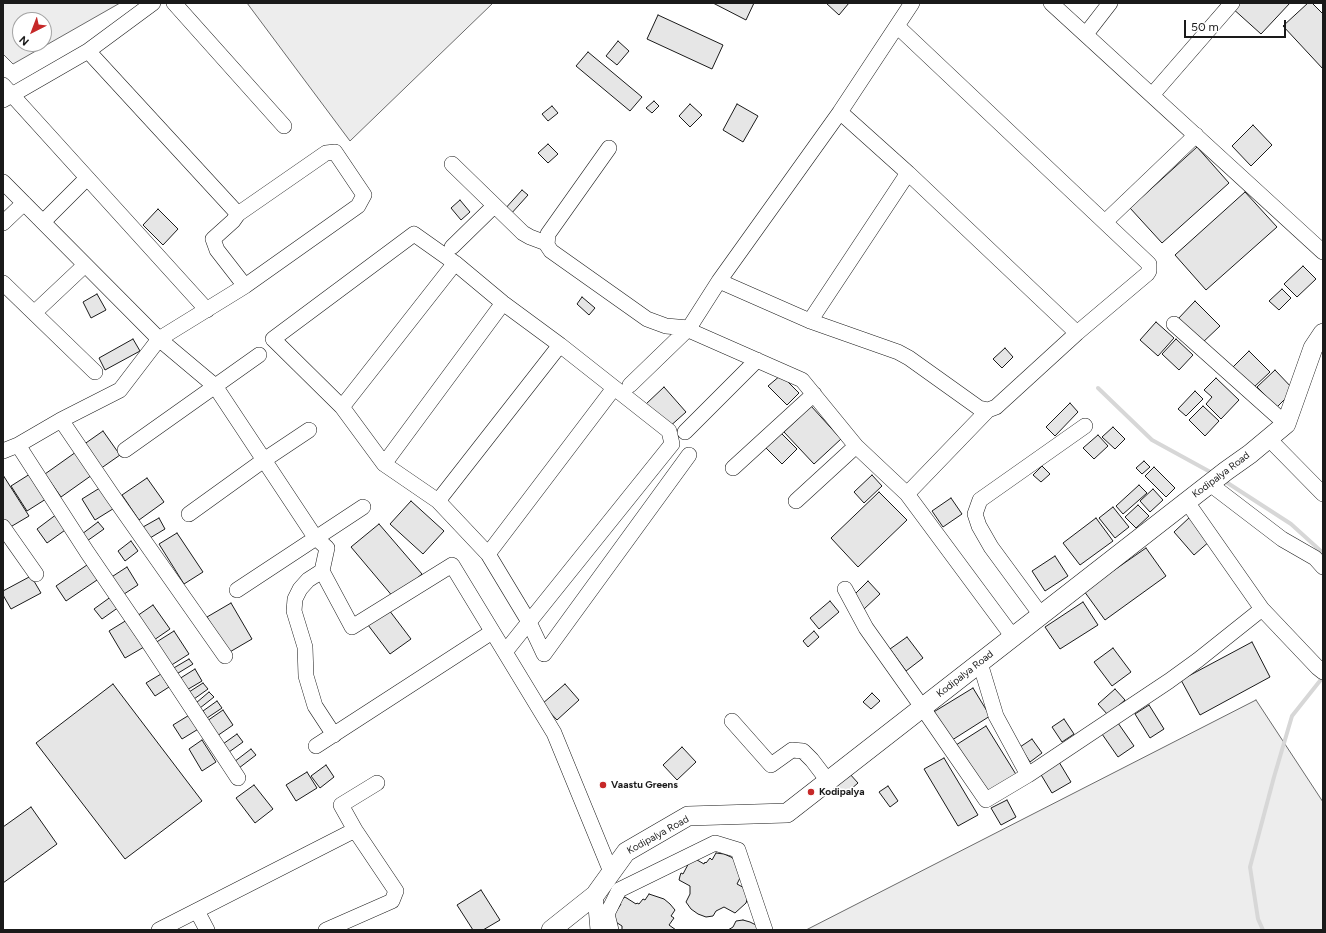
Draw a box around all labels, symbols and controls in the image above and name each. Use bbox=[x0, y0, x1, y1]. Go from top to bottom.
north arrow bbox=[12, 12, 52, 52]
scale bar bbox=[1186, 12, 1288, 38]
text: 50 m bbox=[1191, 20, 1219, 34]
text: N bbox=[17, 33, 32, 48]
street label: Kodipalya Road bbox=[1190, 449, 1252, 501]
street label: Kodipalya Road bbox=[934, 648, 996, 700]
place label: Vaastu Greens bbox=[611, 779, 678, 791]
marker: Vaastu Greens bbox=[598, 780, 608, 790]
place label: Kodipalya bbox=[819, 786, 864, 798]
marker: Kodipalya bbox=[806, 787, 816, 797]
street label: Kodipalya Road bbox=[625, 813, 691, 857]

